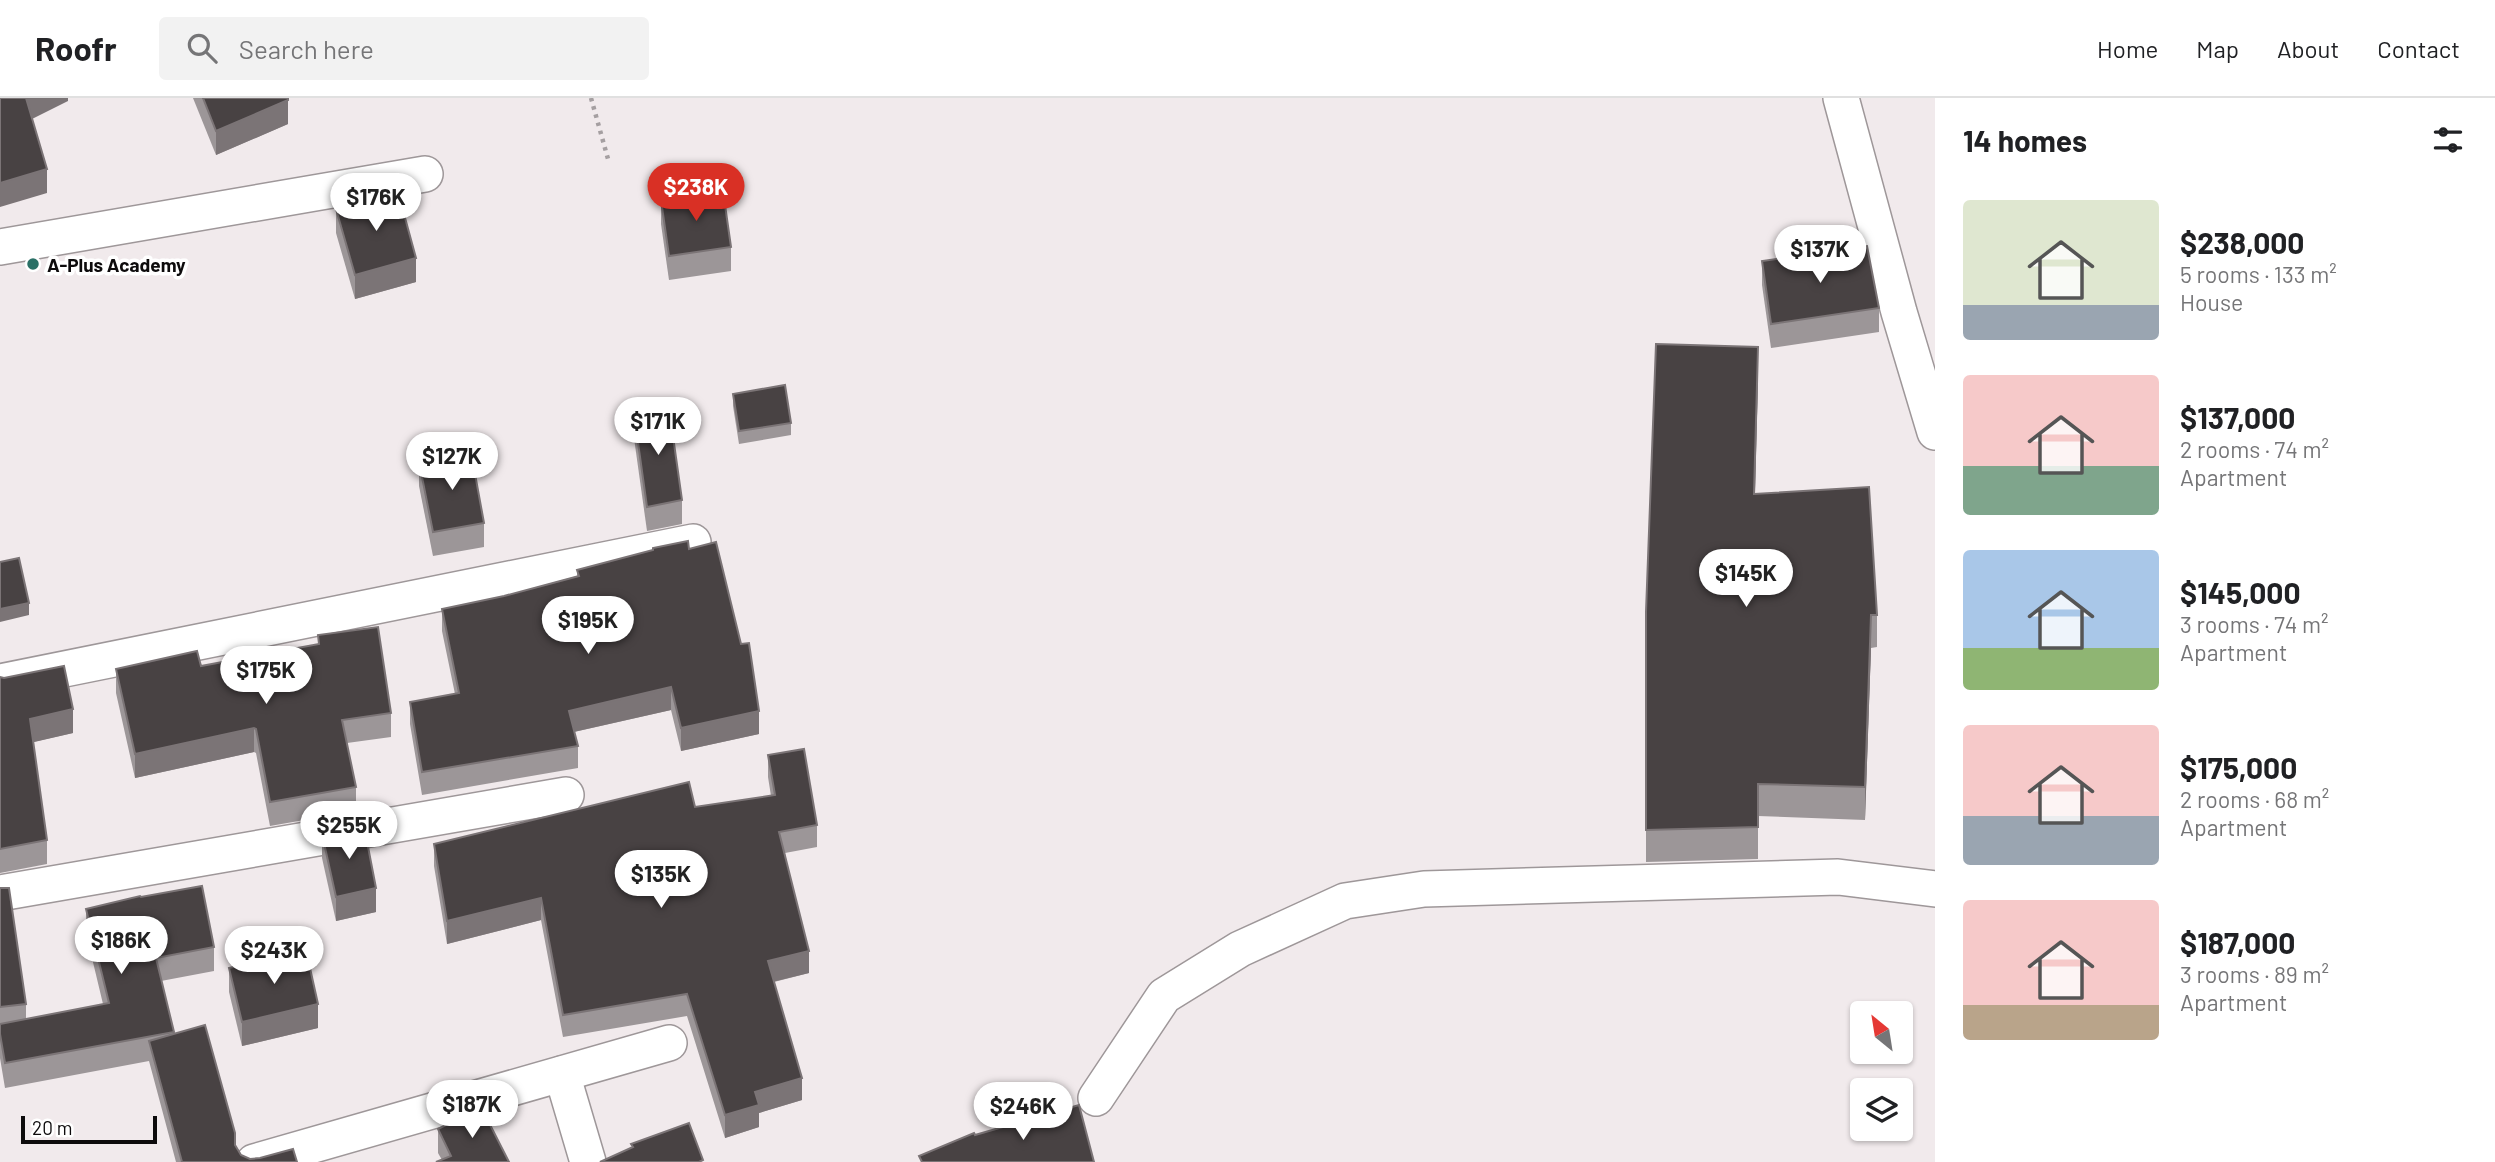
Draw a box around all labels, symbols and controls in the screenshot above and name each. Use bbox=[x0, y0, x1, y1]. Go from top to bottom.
search box bbox=[159, 17, 649, 80]
text: Roofr bbox=[35, 28, 117, 68]
icon: search bbox=[183, 29, 221, 67]
text: Search here bbox=[239, 33, 374, 64]
text: Home bbox=[2097, 34, 2158, 63]
text: Map bbox=[2196, 34, 2239, 63]
text: About bbox=[2277, 34, 2339, 63]
text: Contact bbox=[2377, 34, 2460, 63]
icon: filters bbox=[2429, 121, 2467, 159]
text: 14 homes bbox=[1963, 122, 2087, 158]
pin: $238K bbox=[647, 164, 745, 223]
text: $238K bbox=[664, 172, 728, 200]
pin: $176K bbox=[327, 174, 425, 233]
text: $176K bbox=[346, 182, 406, 210]
text: $238,000 bbox=[2180, 224, 2304, 260]
pin: $137K bbox=[1771, 226, 1869, 285]
icon: home bbox=[2019, 228, 2103, 312]
text: $137K bbox=[1790, 234, 1850, 262]
place label: A-Plus Academy bbox=[47, 253, 186, 276]
marker: A-Plus Academy bbox=[25, 256, 41, 272]
text: 5 rooms · 133 m² bbox=[2180, 260, 2337, 288]
text: House bbox=[2180, 288, 2243, 316]
pin: $171K bbox=[609, 398, 707, 457]
text: $137,000 bbox=[2180, 399, 2295, 435]
icon: home bbox=[2019, 403, 2103, 487]
text: $171K bbox=[630, 406, 686, 434]
pin: $127K bbox=[403, 432, 501, 492]
text: 2 rooms · 74 m² bbox=[2180, 435, 2329, 463]
text: $127K bbox=[422, 441, 482, 469]
text: Apartment bbox=[2180, 463, 2287, 491]
pin: $145K bbox=[1697, 550, 1795, 609]
text: $145K bbox=[1715, 558, 1777, 586]
text: $145,000 bbox=[2180, 574, 2301, 610]
icon: home bbox=[2019, 578, 2103, 662]
pin: $195K bbox=[539, 596, 637, 656]
text: $195K bbox=[558, 605, 618, 633]
text: 3 rooms · 74 m² bbox=[2180, 610, 2329, 638]
text: Apartment bbox=[2180, 638, 2287, 666]
pin: $175K bbox=[217, 646, 315, 706]
text: $175K bbox=[236, 655, 296, 683]
text: $175,000 bbox=[2180, 749, 2297, 785]
icon: home bbox=[2019, 753, 2103, 837]
text: 2 rooms · 68 m² bbox=[2180, 785, 2329, 813]
pin: $255K bbox=[300, 802, 398, 861]
text: $255K bbox=[316, 810, 382, 838]
text: Apartment bbox=[2180, 813, 2287, 841]
pin: $135K bbox=[612, 850, 710, 910]
text: $135K bbox=[631, 859, 691, 887]
pin: $186K bbox=[72, 916, 170, 976]
text: $187,000 bbox=[2180, 924, 2295, 960]
text: $186K bbox=[91, 925, 151, 953]
pin: $243K bbox=[225, 926, 323, 986]
icon: home bbox=[2019, 928, 2103, 1012]
text: $243K bbox=[241, 935, 307, 963]
text: 3 rooms · 89 m² bbox=[2180, 960, 2329, 988]
text: Apartment bbox=[2180, 988, 2287, 1016]
north arrow bbox=[1850, 1001, 1913, 1064]
map controls bbox=[1850, 1001, 1913, 1141]
button: layers bbox=[1850, 1078, 1913, 1141]
pin: $187K bbox=[423, 1080, 521, 1140]
pin: $246K bbox=[974, 1082, 1072, 1142]
text: $187K bbox=[442, 1089, 502, 1117]
text: $246K bbox=[990, 1091, 1056, 1119]
scale bar bbox=[21, 1113, 158, 1145]
text: 20 m bbox=[32, 1116, 72, 1139]

